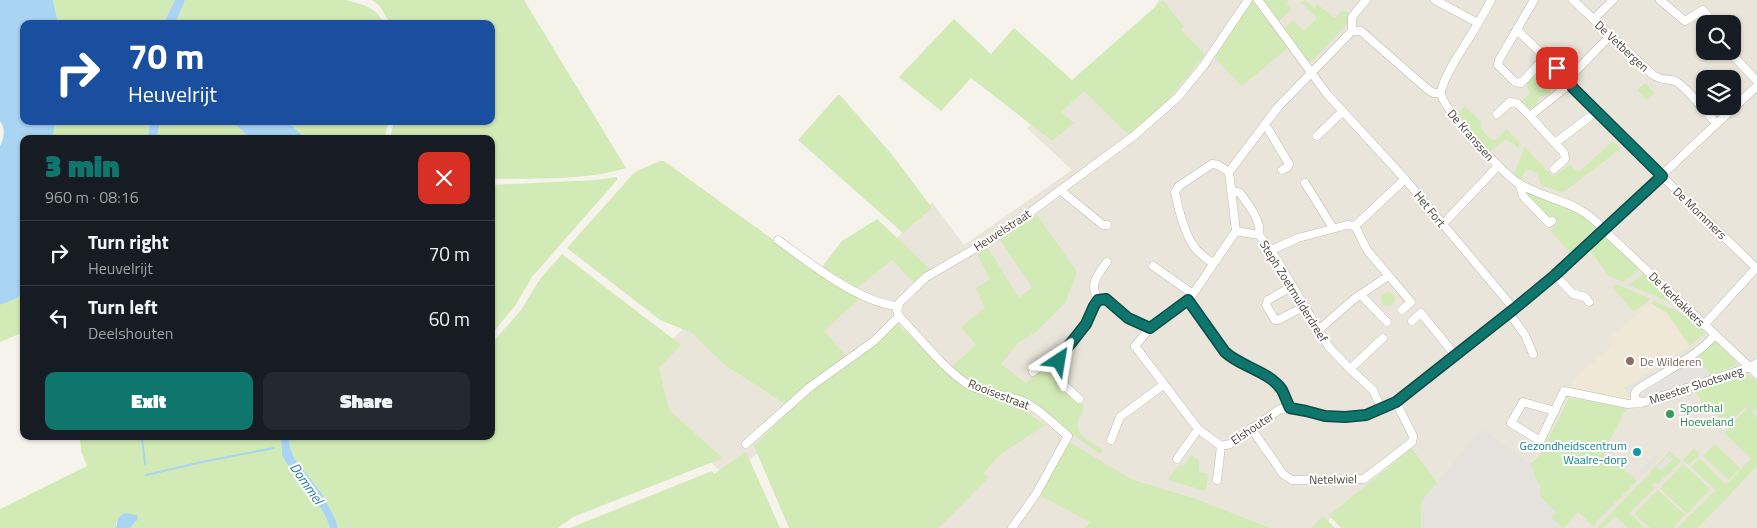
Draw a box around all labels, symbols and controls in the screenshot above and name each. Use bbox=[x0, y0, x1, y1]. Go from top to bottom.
map controls bbox=[1696, 15, 1741, 115]
button: search bbox=[1696, 15, 1741, 60]
street label: De Vetbergen bbox=[1591, 16, 1653, 76]
text: 70 m bbox=[128, 29, 204, 83]
icon: right bbox=[45, 40, 110, 105]
pin bbox=[1536, 47, 1578, 89]
icon: arrive bbox=[1543, 54, 1571, 82]
button: layers bbox=[1696, 70, 1741, 115]
text: Heuvelrijt bbox=[128, 77, 217, 111]
street label: De Kranssen bbox=[1443, 105, 1499, 165]
text: 3 min bbox=[45, 143, 120, 189]
button: close bbox=[418, 152, 470, 204]
street label: De Mommers bbox=[1669, 182, 1732, 244]
text: 960 m · 08:16 bbox=[45, 185, 139, 209]
street label: Het Fort bbox=[1409, 187, 1451, 232]
street label: Heuvelstraat bbox=[970, 204, 1035, 256]
text: Turn right bbox=[88, 227, 169, 256]
street label: Steph Zoetmulderdreef bbox=[1255, 236, 1333, 346]
icon: right bbox=[45, 239, 73, 267]
text: 70 m bbox=[429, 239, 470, 268]
text: Heuvelrijt bbox=[88, 256, 153, 280]
street label: De Kerkakkers bbox=[1644, 267, 1710, 331]
text: Turn left bbox=[88, 292, 158, 321]
icon: left bbox=[45, 304, 73, 332]
text: 60 m bbox=[429, 304, 470, 333]
text: Deelshouten bbox=[88, 321, 173, 345]
position arrow bbox=[1032, 334, 1084, 386]
place label: De Wilderen bbox=[1640, 352, 1701, 371]
marker: De Wilderen bbox=[1624, 355, 1636, 367]
street label: Meester Slootsweg bbox=[1647, 361, 1745, 409]
button: Exit bbox=[45, 372, 253, 430]
button: Share bbox=[263, 372, 470, 430]
street label: Rooisestraat bbox=[966, 374, 1033, 415]
place label: Sporthal Hoeveland bbox=[1680, 398, 1734, 431]
street label: Elshouter bbox=[1227, 407, 1277, 449]
marker: Sporthal Hoeveland bbox=[1664, 408, 1676, 420]
place label: Gezondheidscentrum Waalre-dorp bbox=[1520, 436, 1627, 469]
marker: Gezondheidscentrum Waalre-dorp bbox=[1631, 446, 1643, 458]
water label: Dommel bbox=[285, 458, 330, 510]
street label: Netelwiel bbox=[1309, 469, 1357, 489]

